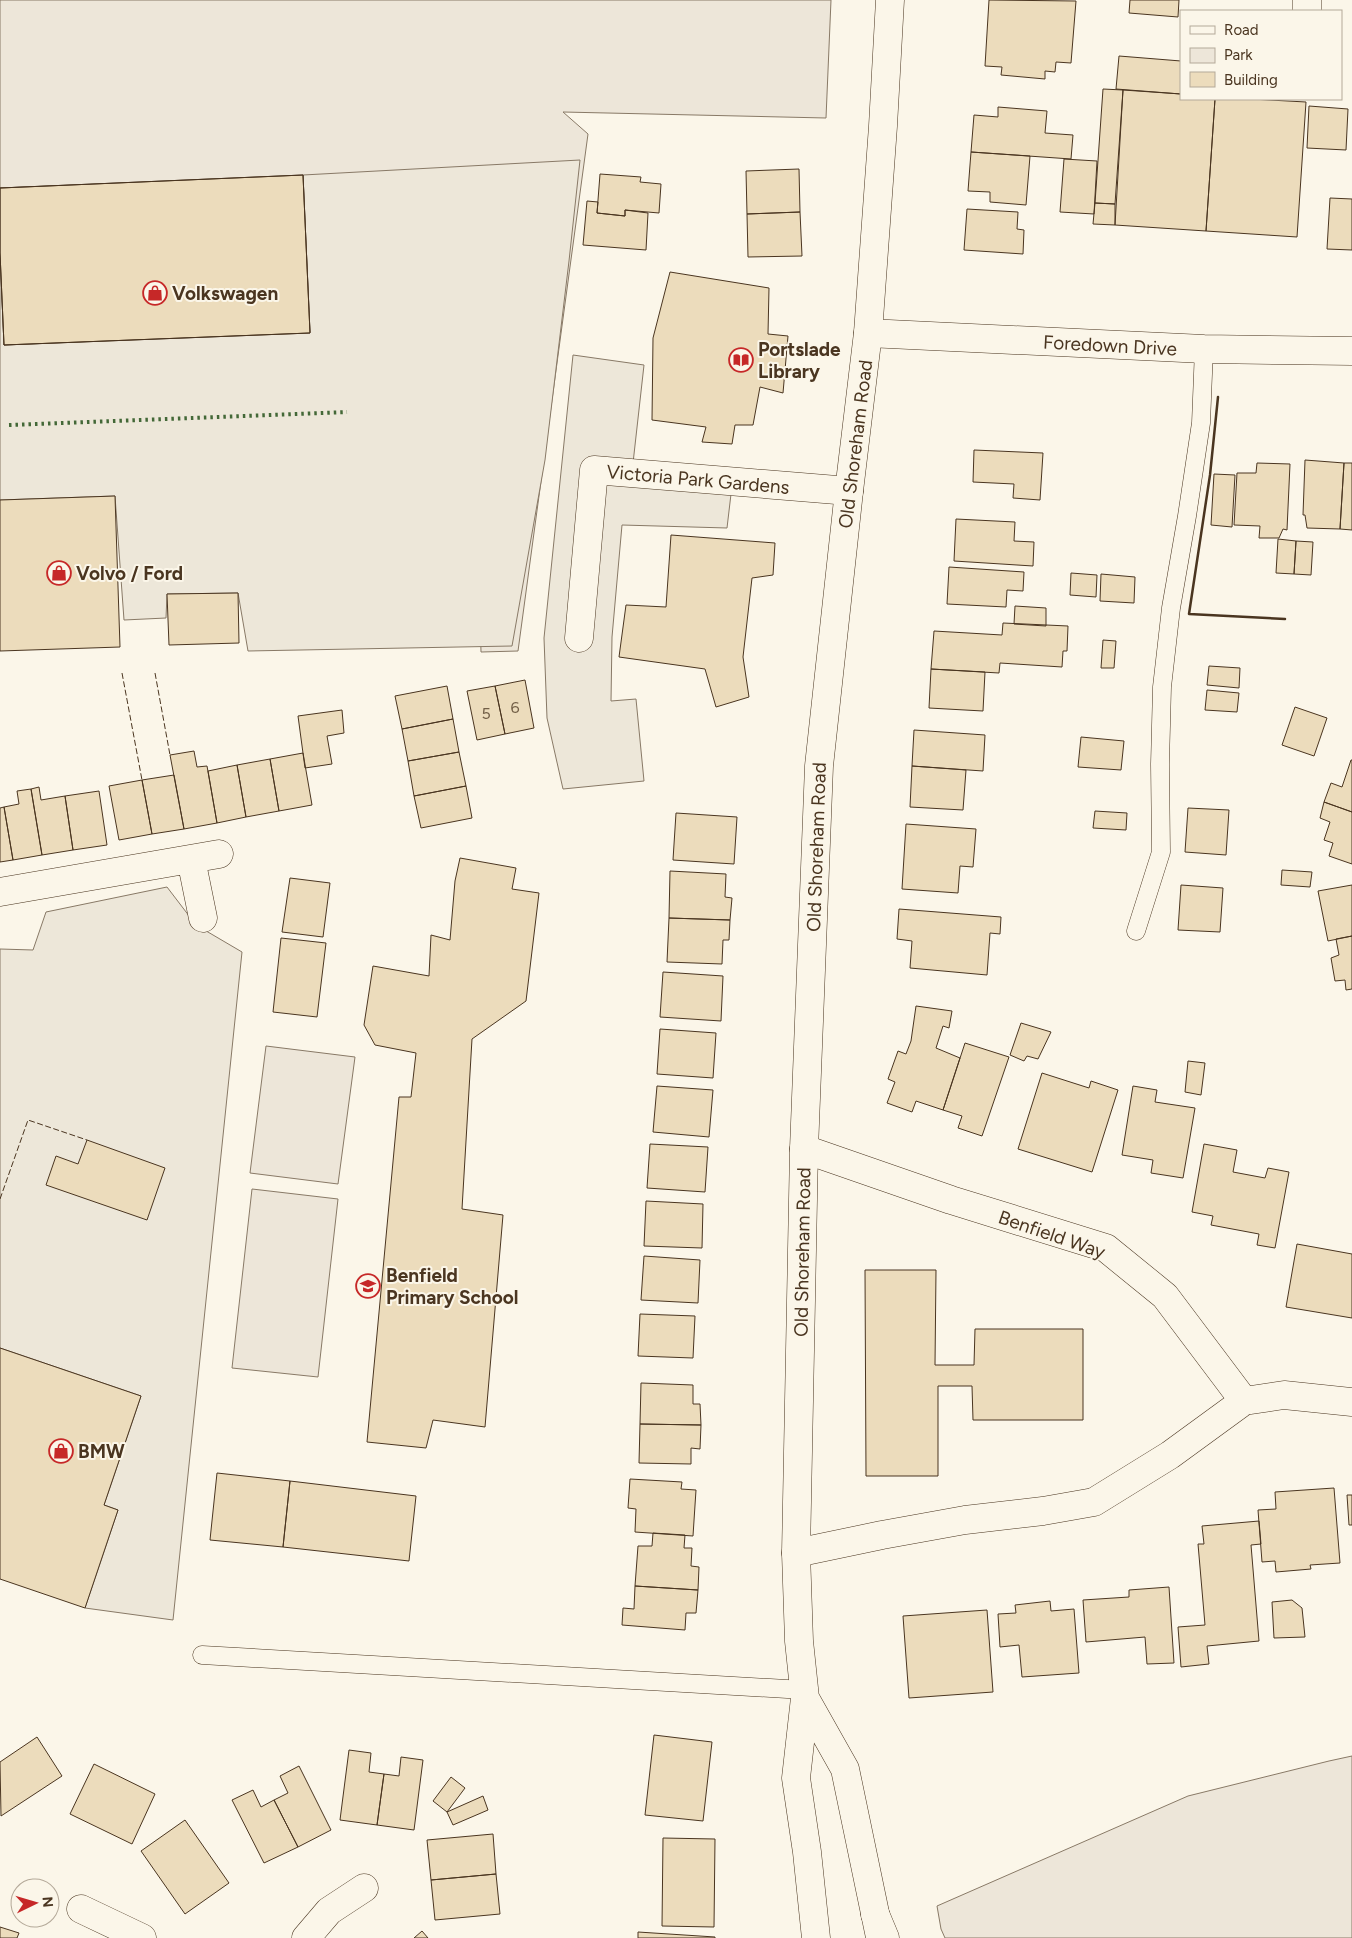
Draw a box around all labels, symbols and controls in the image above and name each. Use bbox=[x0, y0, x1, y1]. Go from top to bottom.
legend bbox=[1180, 10, 1342, 100]
text: Road bbox=[1224, 21, 1259, 39]
text: Park bbox=[1224, 46, 1253, 64]
text: Building bbox=[1224, 71, 1278, 89]
shop icon: Volkswagen bbox=[142, 280, 168, 306]
place label: Volkswagen bbox=[172, 282, 278, 305]
street label: Foredown Drive bbox=[1042, 331, 1178, 360]
place label: Portslade Library bbox=[758, 338, 841, 383]
library icon: Portslade Library bbox=[728, 347, 754, 373]
street label: Old Shoreham Road bbox=[834, 358, 877, 530]
street label: Victoria Park Gardens bbox=[606, 460, 791, 499]
shop icon: Volvo / Ford bbox=[46, 560, 72, 586]
place label: Volvo / Ford bbox=[76, 562, 183, 585]
house number: 6 bbox=[510, 698, 520, 717]
house number: 5 bbox=[481, 704, 491, 723]
street label: Old Shoreham Road bbox=[802, 762, 831, 932]
street label: Old Shoreham Road bbox=[790, 1167, 815, 1337]
street label: Benfield Way bbox=[995, 1205, 1108, 1263]
place label: Benfield Primary School bbox=[386, 1264, 518, 1309]
school or university icon: Benfield Primary School bbox=[355, 1273, 381, 1299]
shop icon: BMW bbox=[48, 1438, 74, 1464]
place label: BMW bbox=[78, 1440, 125, 1463]
north arrow bbox=[10, 1878, 60, 1928]
text: N bbox=[39, 1896, 56, 1908]

